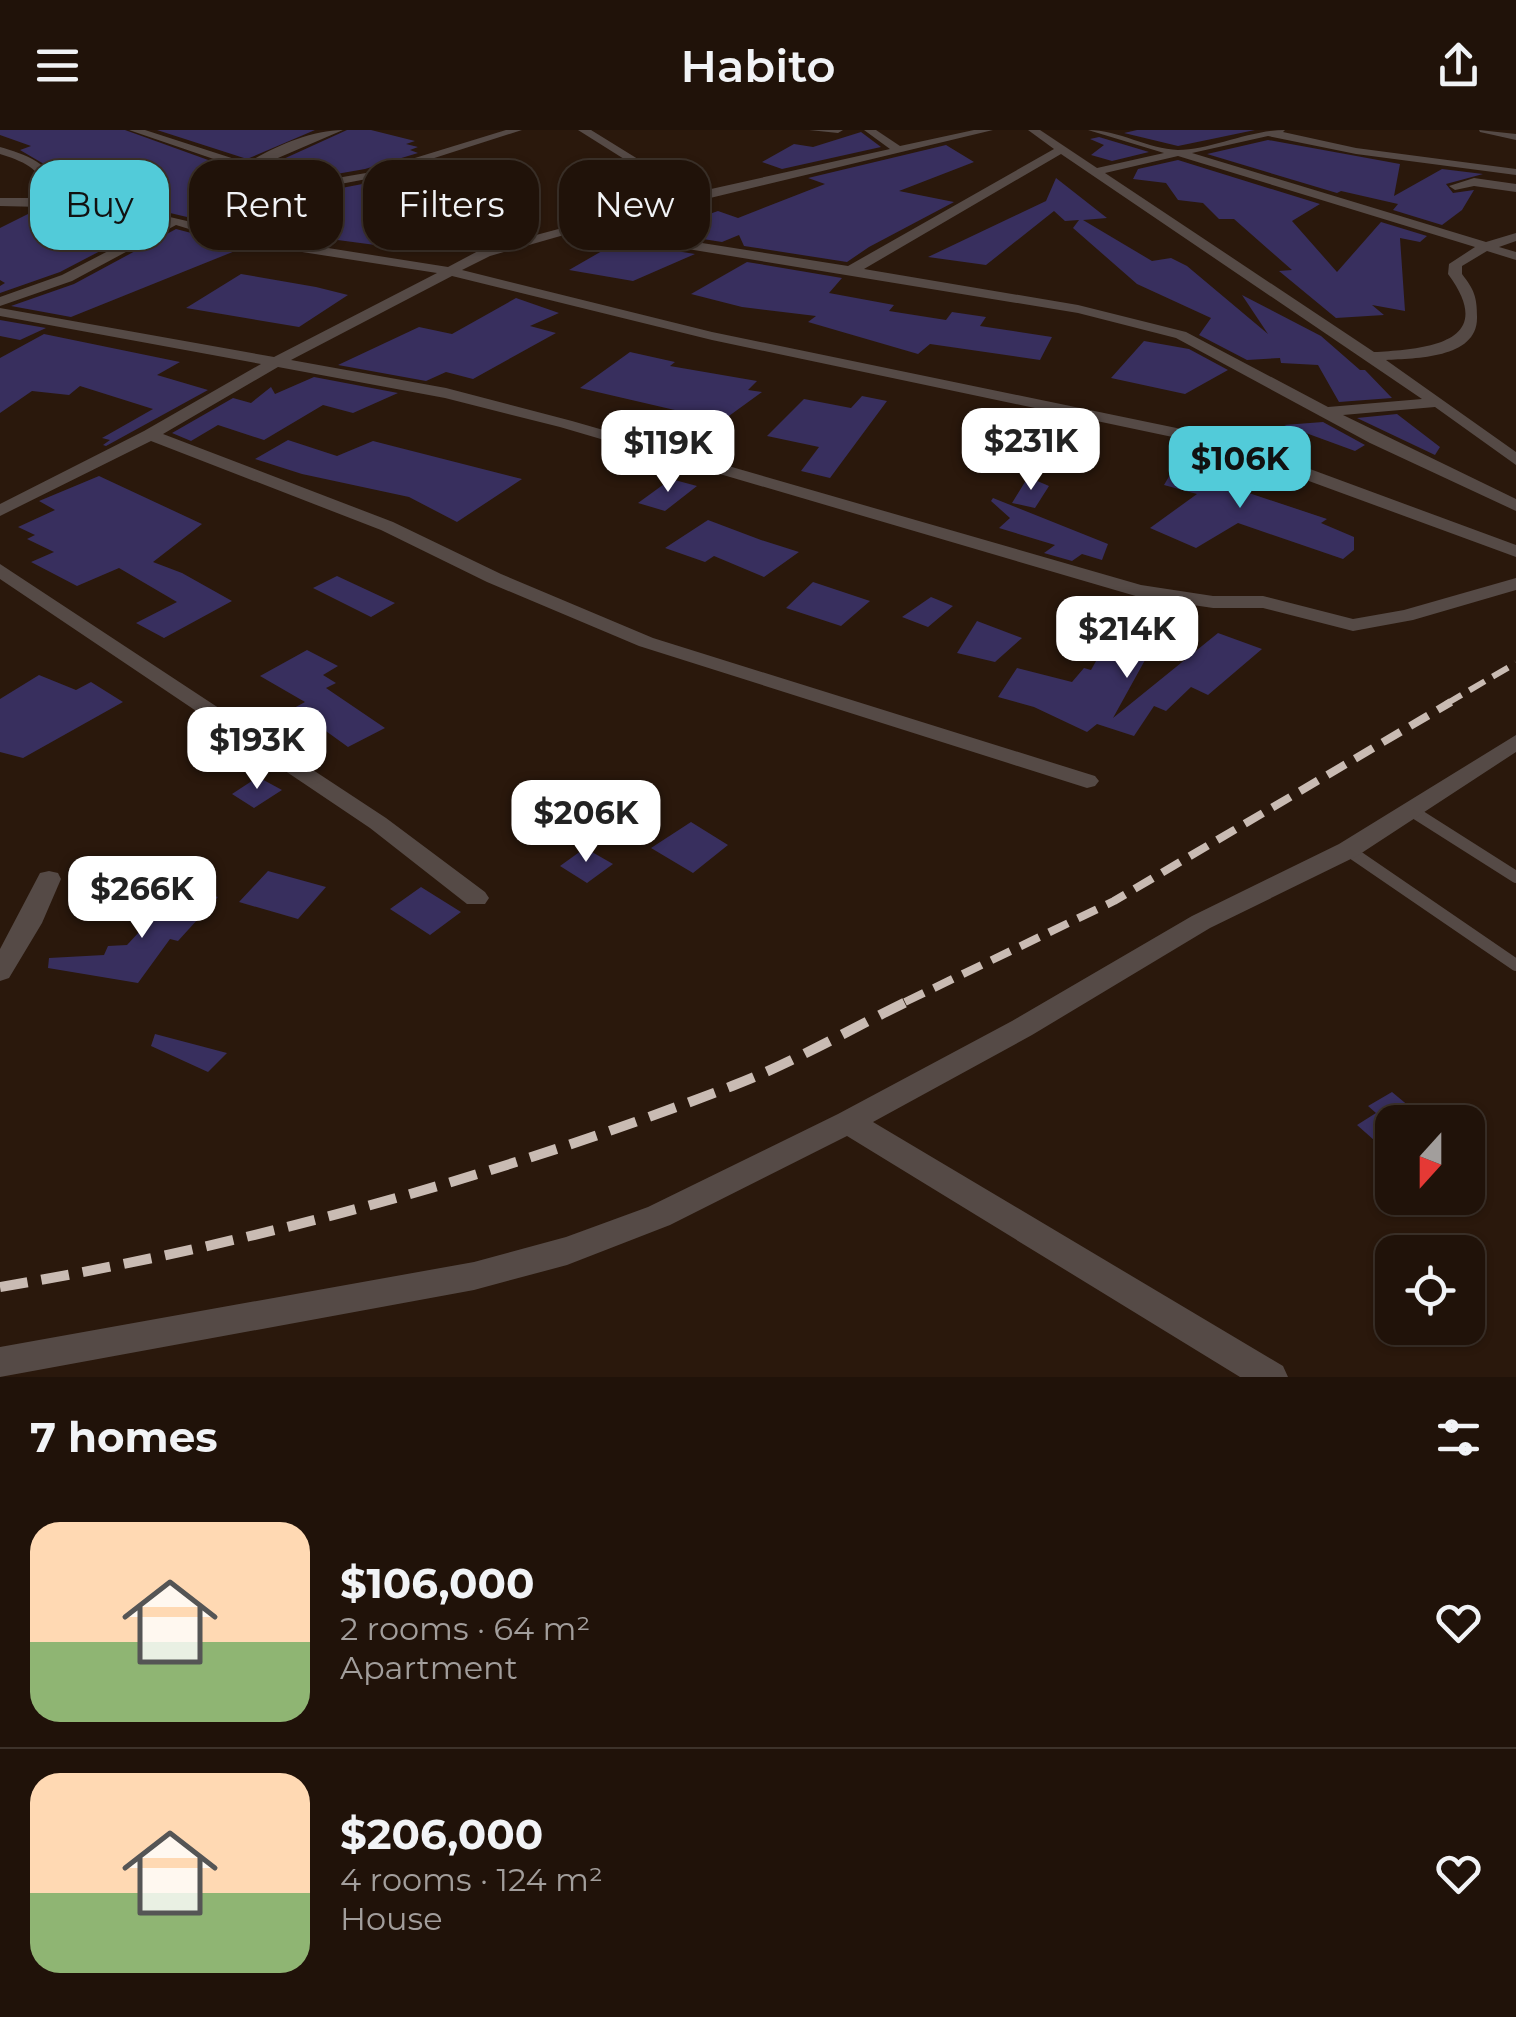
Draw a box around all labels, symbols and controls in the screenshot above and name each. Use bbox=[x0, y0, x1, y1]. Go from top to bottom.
icon: menu bbox=[30, 38, 85, 93]
text: Habito bbox=[681, 38, 835, 93]
icon: share bbox=[1431, 38, 1486, 93]
chip: Buy bbox=[30, 160, 169, 250]
chip: Rent bbox=[189, 160, 343, 250]
chip: Filters bbox=[363, 160, 539, 250]
chip: New bbox=[559, 160, 710, 250]
pin: $231K bbox=[961, 408, 1101, 493]
pin: $119K bbox=[598, 410, 738, 495]
text: $231K bbox=[984, 421, 1078, 460]
text: $119K bbox=[623, 423, 713, 462]
pin: $106K bbox=[1170, 426, 1310, 511]
text: $106K bbox=[1191, 439, 1289, 478]
pin: $214K bbox=[1057, 596, 1197, 681]
text: $214K bbox=[1078, 609, 1176, 648]
pin: $193K bbox=[187, 707, 327, 792]
text: $193K bbox=[209, 720, 305, 759]
pin: $206K bbox=[516, 780, 656, 865]
text: $206K bbox=[533, 793, 639, 832]
pin: $266K bbox=[72, 856, 212, 941]
text: $266K bbox=[90, 869, 194, 908]
north arrow bbox=[1375, 1105, 1485, 1215]
map controls bbox=[1375, 1105, 1485, 1345]
button: locate bbox=[1375, 1235, 1485, 1345]
icon: filters bbox=[1431, 1410, 1486, 1465]
text: 7 homes bbox=[30, 1411, 218, 1463]
text: $106,000 bbox=[340, 1557, 535, 1609]
icon: home bbox=[110, 1562, 230, 1682]
icon: heart bbox=[1431, 1595, 1486, 1650]
text: 2 rooms · 64 m² bbox=[340, 1609, 590, 1648]
text: Apartment bbox=[340, 1648, 518, 1687]
text: $206,000 bbox=[340, 1808, 543, 1860]
icon: home bbox=[110, 1813, 230, 1933]
icon: heart bbox=[1431, 1846, 1486, 1901]
text: 4 rooms · 124 m² bbox=[340, 1860, 603, 1899]
text: House bbox=[340, 1899, 443, 1938]

